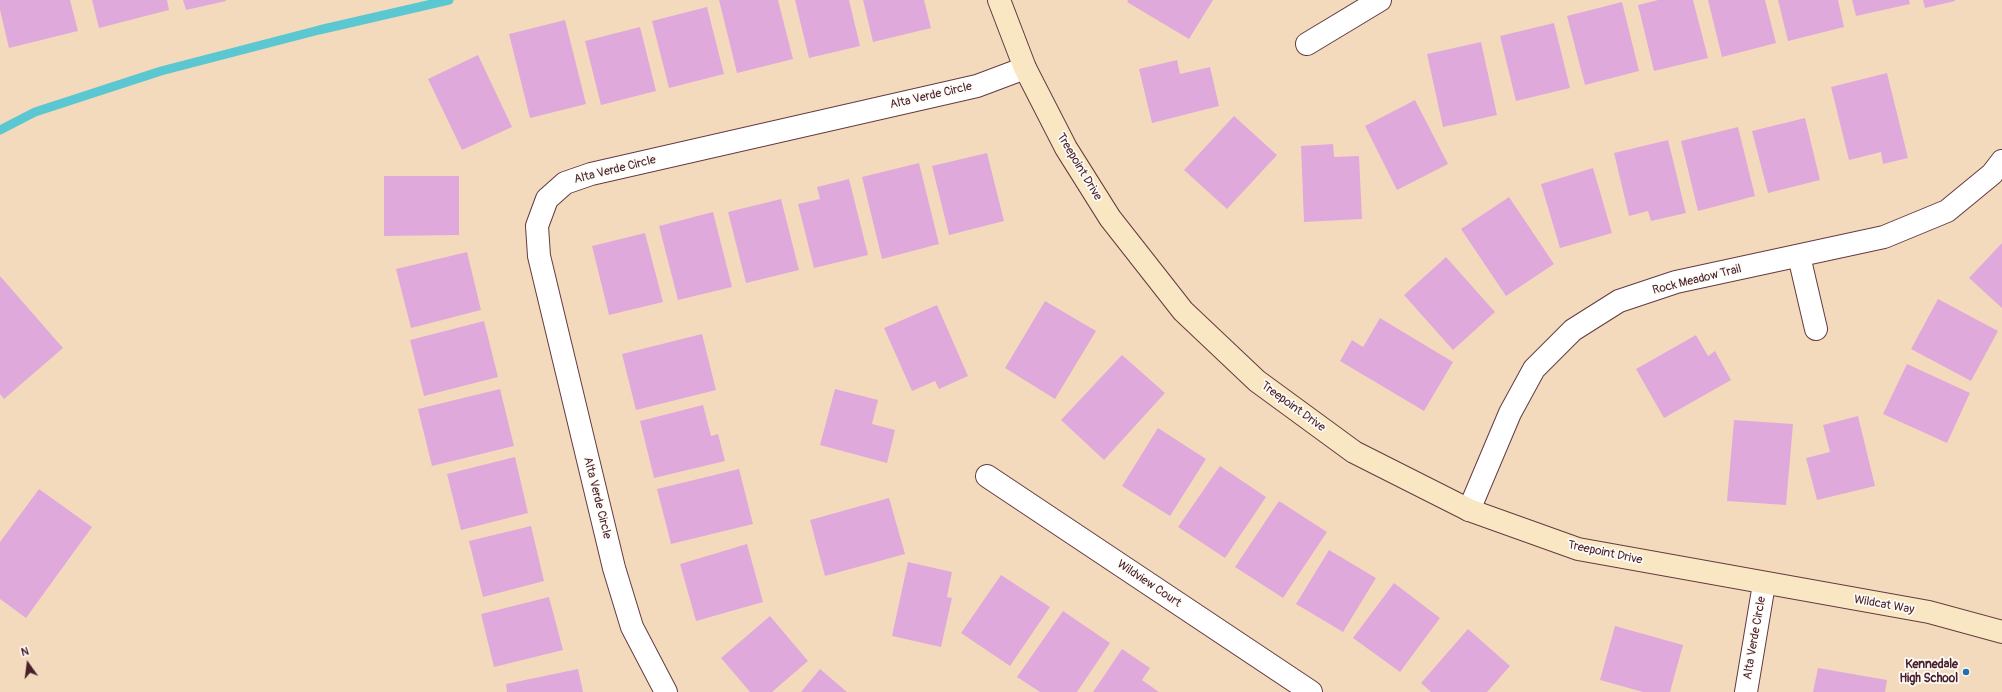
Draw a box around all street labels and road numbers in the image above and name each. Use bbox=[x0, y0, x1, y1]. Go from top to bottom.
street label: Alta Verde Circle bbox=[888, 80, 974, 112]
street label: Treepoint Drive bbox=[1053, 131, 1105, 203]
street label: Alta Verde Circle bbox=[572, 153, 658, 187]
street label: Rock Meadow Trail bbox=[1651, 262, 1743, 298]
street label: Treepoint Drive bbox=[1258, 379, 1328, 435]
street label: Alta Verde Circle bbox=[580, 455, 614, 541]
street label: Treepoint Drive bbox=[1566, 538, 1644, 568]
street label: Wildview Court bbox=[1114, 557, 1184, 611]
street label: Wildcat Way bbox=[1853, 593, 1915, 617]
street label: Alta Verde Circle bbox=[1741, 595, 1769, 681]

